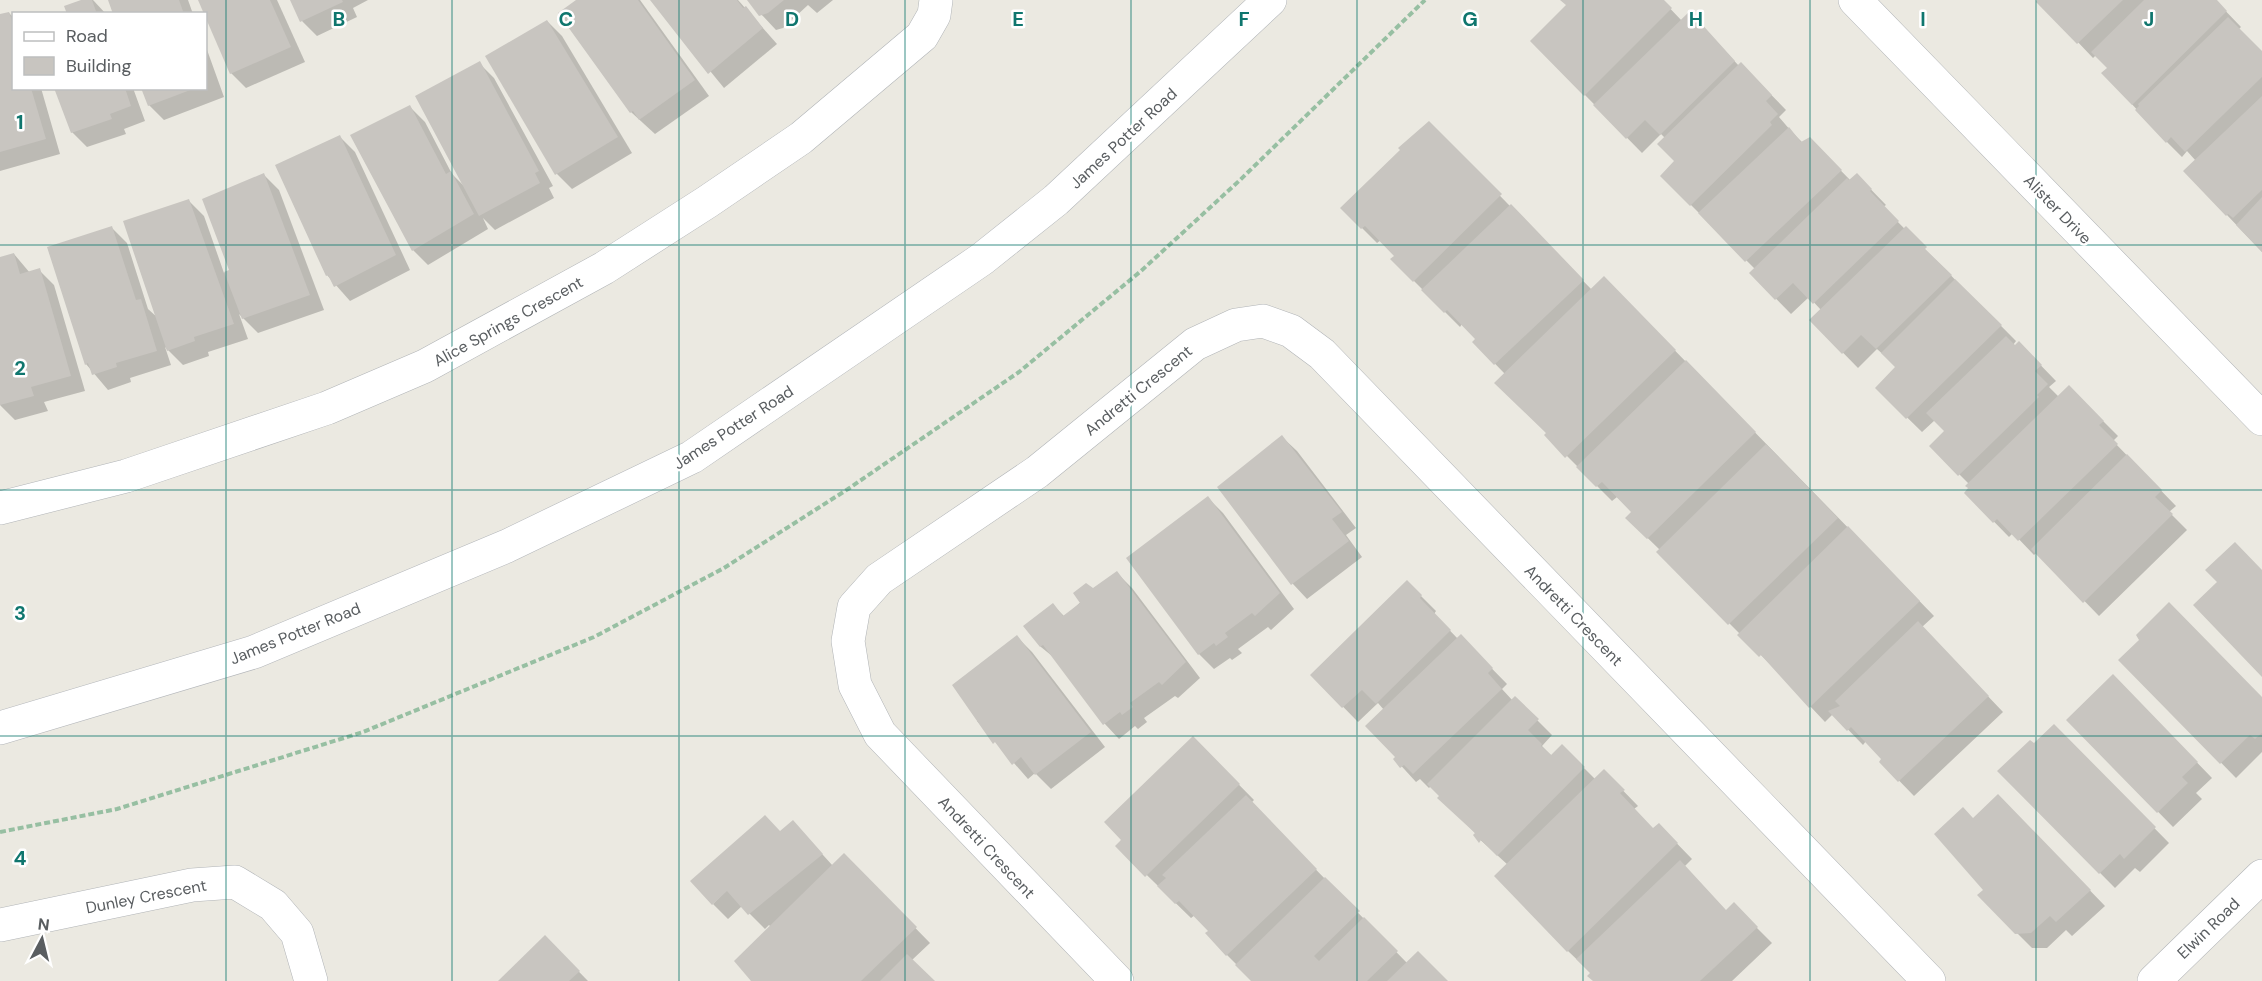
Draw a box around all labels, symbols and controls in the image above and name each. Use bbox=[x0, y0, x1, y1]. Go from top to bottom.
text: B bbox=[333, 6, 345, 32]
text: C bbox=[559, 6, 573, 32]
text: D bbox=[785, 6, 799, 32]
text: E bbox=[1012, 6, 1024, 32]
text: F bbox=[1238, 6, 1250, 32]
text: G bbox=[1462, 6, 1478, 32]
text: H bbox=[1689, 6, 1703, 32]
text: I bbox=[1920, 6, 1926, 32]
text: J bbox=[2144, 6, 2154, 32]
legend bbox=[12, 12, 207, 90]
text: Road bbox=[66, 24, 108, 48]
text: Building bbox=[66, 54, 131, 78]
street label: James Potter Road bbox=[1065, 83, 1181, 194]
text: 1 bbox=[16, 109, 24, 135]
street label: Alister Drive bbox=[2019, 170, 2096, 249]
street label: Alice Springs Crescent bbox=[430, 272, 587, 371]
street label: Andretti Crescent bbox=[1080, 340, 1197, 440]
text: 2 bbox=[14, 355, 26, 381]
street label: James Potter Road bbox=[669, 381, 797, 474]
street label: Andretti Crescent bbox=[1520, 560, 1627, 670]
street label: James Potter Road bbox=[227, 598, 364, 669]
text: 3 bbox=[14, 600, 26, 626]
street label: Andretti Crescent bbox=[934, 792, 1040, 903]
text: 4 bbox=[14, 845, 27, 871]
street label: Dunley Crescent bbox=[84, 874, 208, 919]
street label: Elwin Road bbox=[2173, 893, 2244, 963]
north arrow bbox=[12, 909, 72, 969]
text: N bbox=[37, 913, 51, 936]

